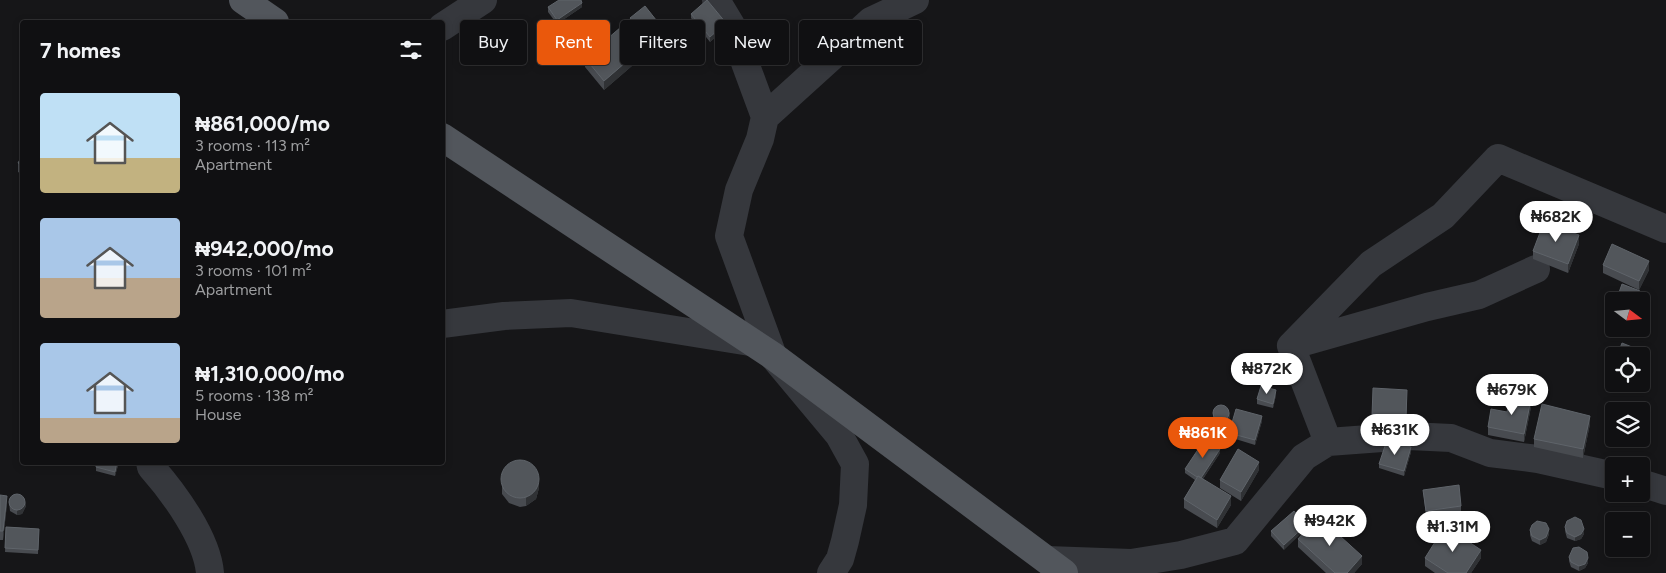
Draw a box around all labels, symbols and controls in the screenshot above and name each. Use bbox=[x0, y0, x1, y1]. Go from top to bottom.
chip: Buy bbox=[460, 20, 527, 65]
chip: Rent bbox=[537, 20, 610, 65]
chip: Filters bbox=[620, 20, 705, 65]
chip: New bbox=[715, 20, 789, 65]
chip: Apartment bbox=[799, 20, 922, 65]
icon: filters bbox=[397, 36, 425, 64]
text: 7 homes bbox=[40, 38, 121, 63]
text: ₦861,000/mo bbox=[195, 111, 330, 136]
icon: home bbox=[80, 113, 140, 173]
text: 3 rooms · 113 m² bbox=[195, 136, 310, 155]
text: Apartment bbox=[195, 155, 272, 174]
pin: ₦682K bbox=[1521, 200, 1591, 243]
text: ₦682K bbox=[1531, 207, 1581, 226]
text: ₦942,000/mo bbox=[195, 236, 334, 261]
icon: home bbox=[80, 238, 140, 298]
text: 3 rooms · 101 m² bbox=[195, 261, 311, 280]
text: Apartment bbox=[195, 280, 272, 299]
north arrow bbox=[1605, 292, 1650, 338]
map controls bbox=[1605, 292, 1650, 557]
button: locate bbox=[1605, 347, 1650, 392]
pin: ₦872K bbox=[1232, 352, 1302, 395]
text: ₦872K bbox=[1242, 359, 1292, 378]
text: ₦1,310,000/mo bbox=[195, 361, 344, 386]
icon: home bbox=[80, 363, 140, 423]
pin: ₦679K bbox=[1477, 374, 1547, 416]
text: ₦679K bbox=[1487, 380, 1537, 399]
text: 5 rooms · 138 m² bbox=[195, 386, 314, 405]
button: layers bbox=[1605, 402, 1650, 447]
text: House bbox=[195, 405, 241, 424]
pin: ₦631K bbox=[1360, 414, 1430, 456]
pin: ₦861K bbox=[1168, 416, 1238, 459]
text: ₦631K bbox=[1371, 420, 1419, 439]
text: ₦861K bbox=[1179, 423, 1227, 442]
button: + bbox=[1605, 457, 1650, 502]
pin: ₦942K bbox=[1295, 504, 1365, 547]
pin: ₦1.31M bbox=[1412, 510, 1494, 553]
text: ₦942K bbox=[1305, 511, 1355, 530]
button: − bbox=[1605, 512, 1650, 557]
text: ₦1.31M bbox=[1427, 517, 1479, 536]

